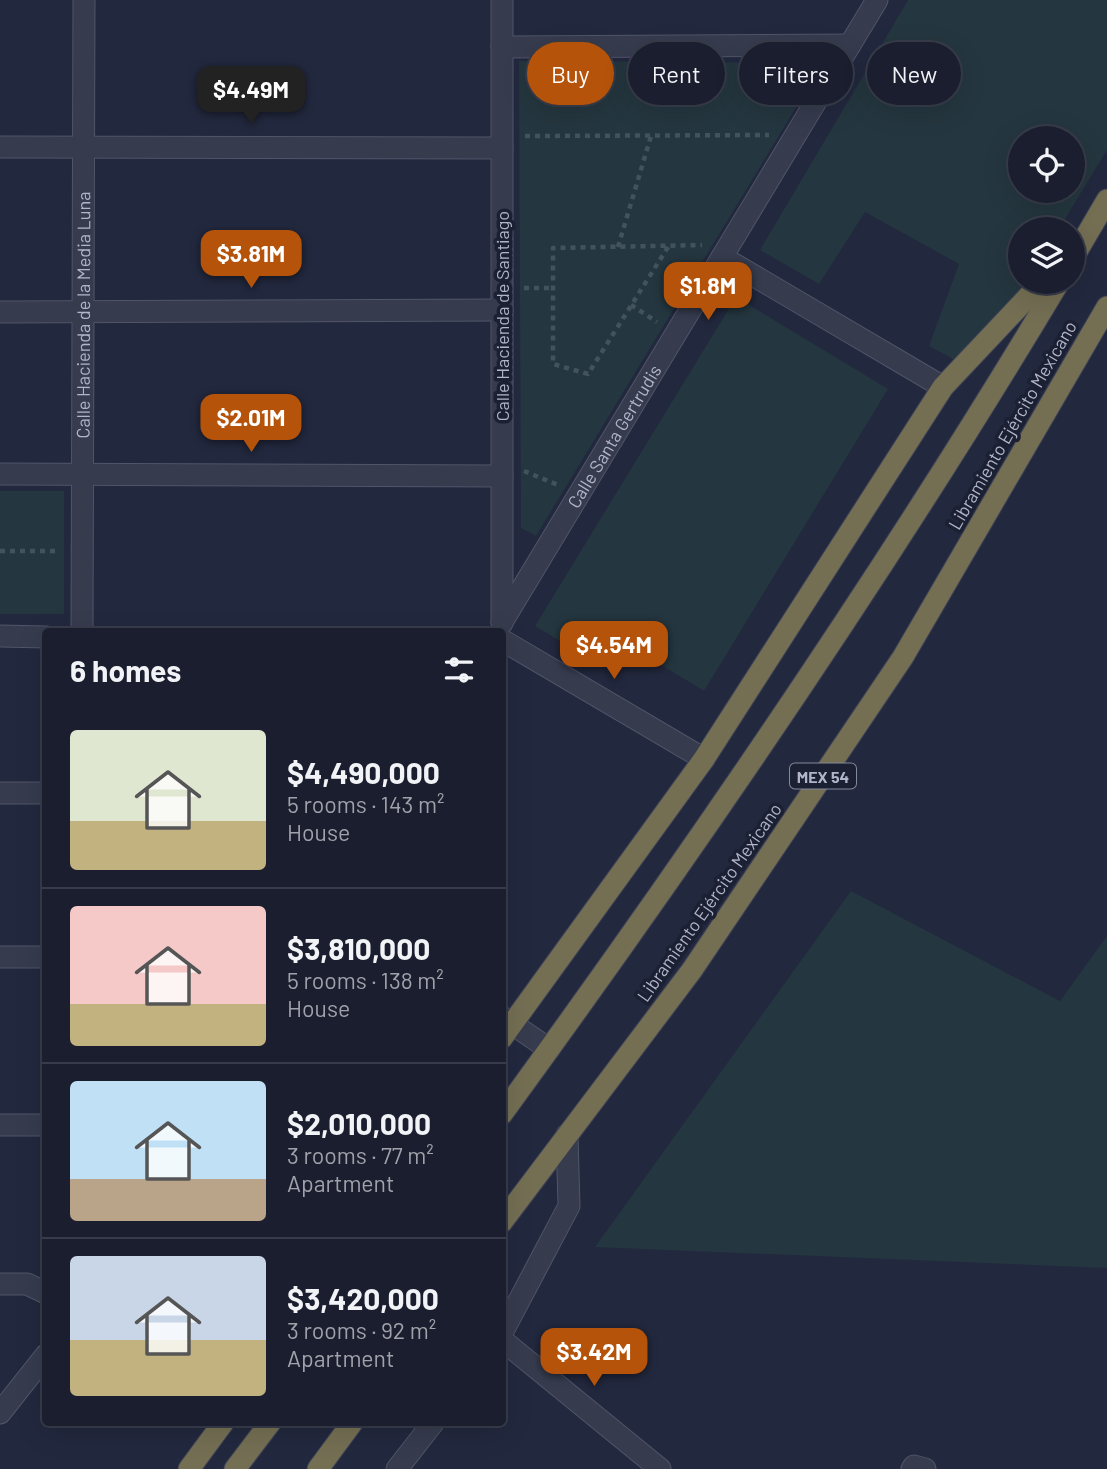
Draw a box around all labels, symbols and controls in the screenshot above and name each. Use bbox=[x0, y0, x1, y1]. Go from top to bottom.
chip: Buy bbox=[527, 42, 614, 105]
chip: Rent bbox=[628, 42, 725, 105]
chip: Filters bbox=[739, 42, 853, 105]
chip: New bbox=[867, 42, 961, 105]
pin: $4.49M bbox=[194, 66, 308, 126]
text: $4.49M bbox=[213, 75, 289, 103]
map controls bbox=[1008, 126, 1085, 294]
button: locate bbox=[1008, 126, 1085, 203]
street label: Calle Hacienda de la Media Luna bbox=[72, 192, 94, 438]
street label: Calle Hacienda de Santiago bbox=[491, 211, 513, 421]
button: layers bbox=[1008, 217, 1085, 294]
pin: $3.81M bbox=[194, 230, 308, 290]
text: $3.81M bbox=[217, 239, 285, 267]
pin: $1.8M bbox=[659, 262, 757, 322]
text: $1.8M bbox=[680, 271, 736, 299]
street label: Libramiento Ejército Mexicano bbox=[943, 317, 1081, 533]
street label: Calle Santa Gertrudis bbox=[562, 360, 666, 512]
pin: $2.01M bbox=[194, 394, 308, 454]
text: $2.01M bbox=[216, 403, 286, 431]
pin: $4.54M bbox=[557, 622, 671, 681]
text: $4.54M bbox=[576, 630, 652, 658]
icon: filters bbox=[440, 651, 478, 689]
text: 6 homes bbox=[70, 652, 181, 688]
text: $4,490,000 bbox=[287, 754, 440, 790]
icon: home bbox=[126, 758, 210, 842]
road number: MEX 54 bbox=[790, 764, 856, 789]
text: 5 rooms · 143 m² bbox=[287, 790, 445, 818]
street label: Libramiento Ejército Mexicano bbox=[632, 799, 786, 1005]
text: House bbox=[287, 818, 350, 846]
text: $3,810,000 bbox=[287, 930, 430, 966]
icon: home bbox=[126, 934, 210, 1018]
text: 5 rooms · 138 m² bbox=[287, 966, 444, 994]
text: House bbox=[287, 994, 350, 1022]
text: $2,010,000 bbox=[287, 1105, 431, 1141]
icon: home bbox=[126, 1109, 210, 1193]
text: 3 rooms · 77 m² bbox=[287, 1141, 434, 1169]
text: Apartment bbox=[287, 1169, 394, 1197]
text: $3,420,000 bbox=[287, 1280, 439, 1316]
icon: home bbox=[126, 1284, 210, 1368]
text: 3 rooms · 92 m² bbox=[287, 1316, 436, 1344]
pin: $3.42M bbox=[537, 1328, 651, 1388]
text: $3.42M bbox=[556, 1337, 632, 1365]
text: Apartment bbox=[287, 1344, 394, 1372]

